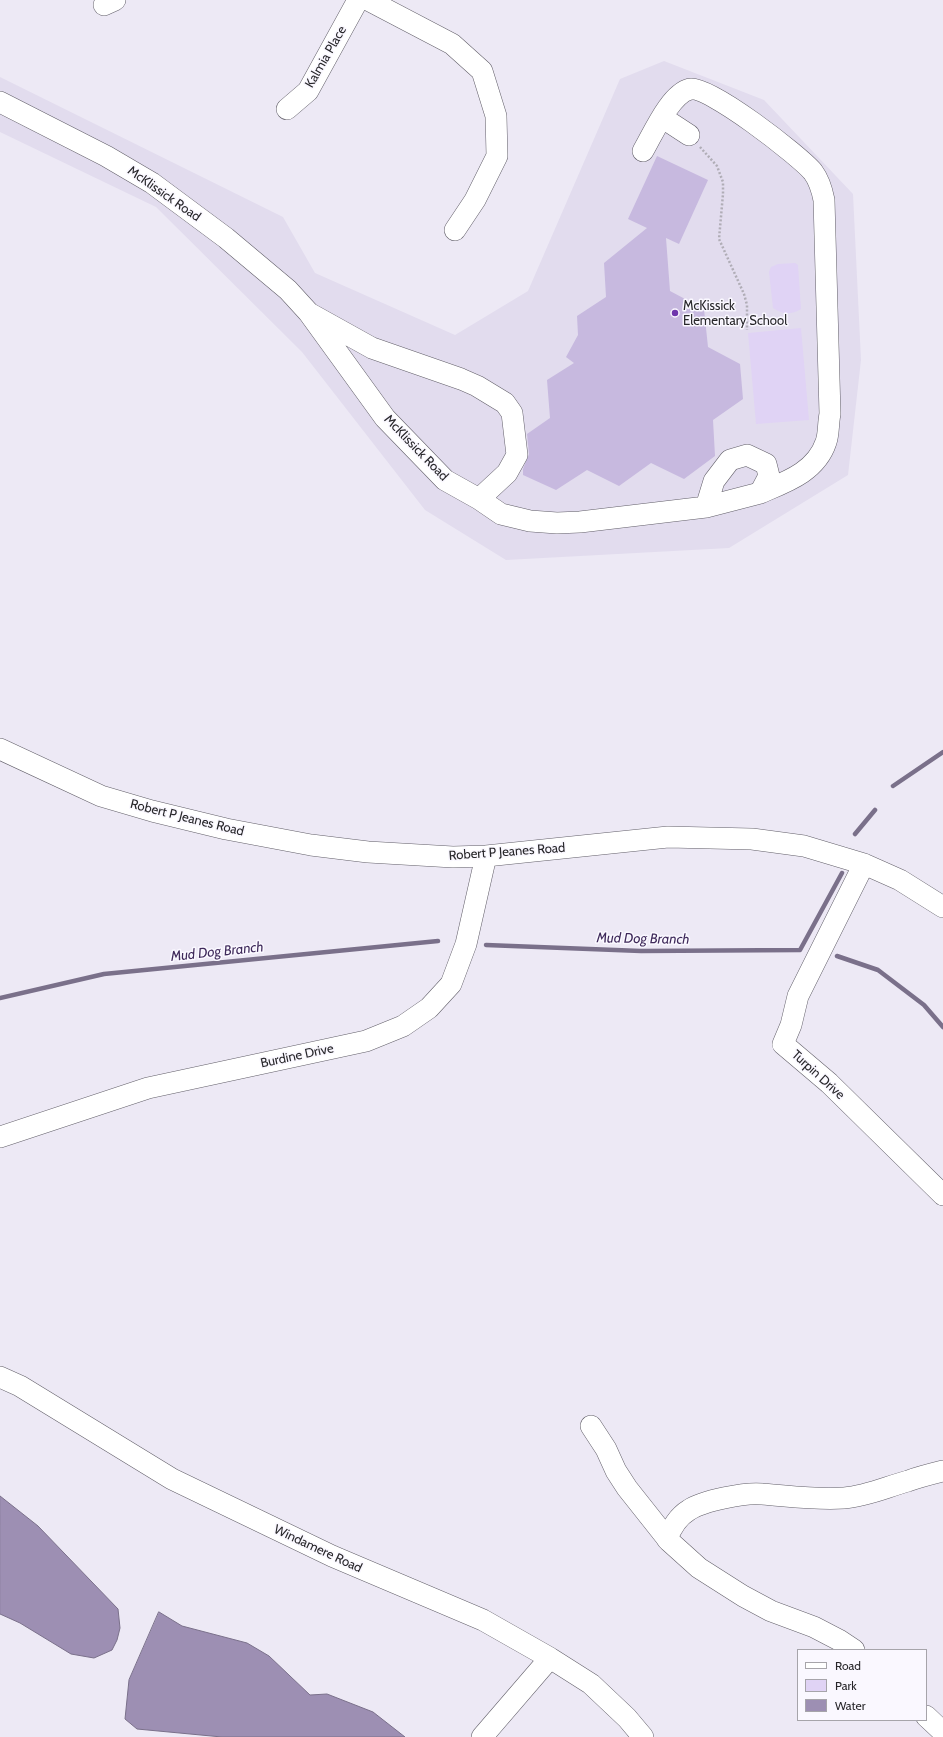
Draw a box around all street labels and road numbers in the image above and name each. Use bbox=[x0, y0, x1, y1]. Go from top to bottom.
street label: Kalmia Place bbox=[302, 23, 350, 91]
street label: McKlissick Road bbox=[124, 163, 204, 225]
street label: McKlissick Road bbox=[381, 412, 451, 484]
street label: Robert P Jeanes Road bbox=[128, 796, 246, 840]
street label: Robert P Jeanes Road bbox=[448, 840, 566, 864]
street label: Burdine Drive bbox=[259, 1041, 335, 1071]
street label: Turpin Drive bbox=[788, 1047, 848, 1103]
street label: Windamere Road bbox=[271, 1522, 365, 1576]

